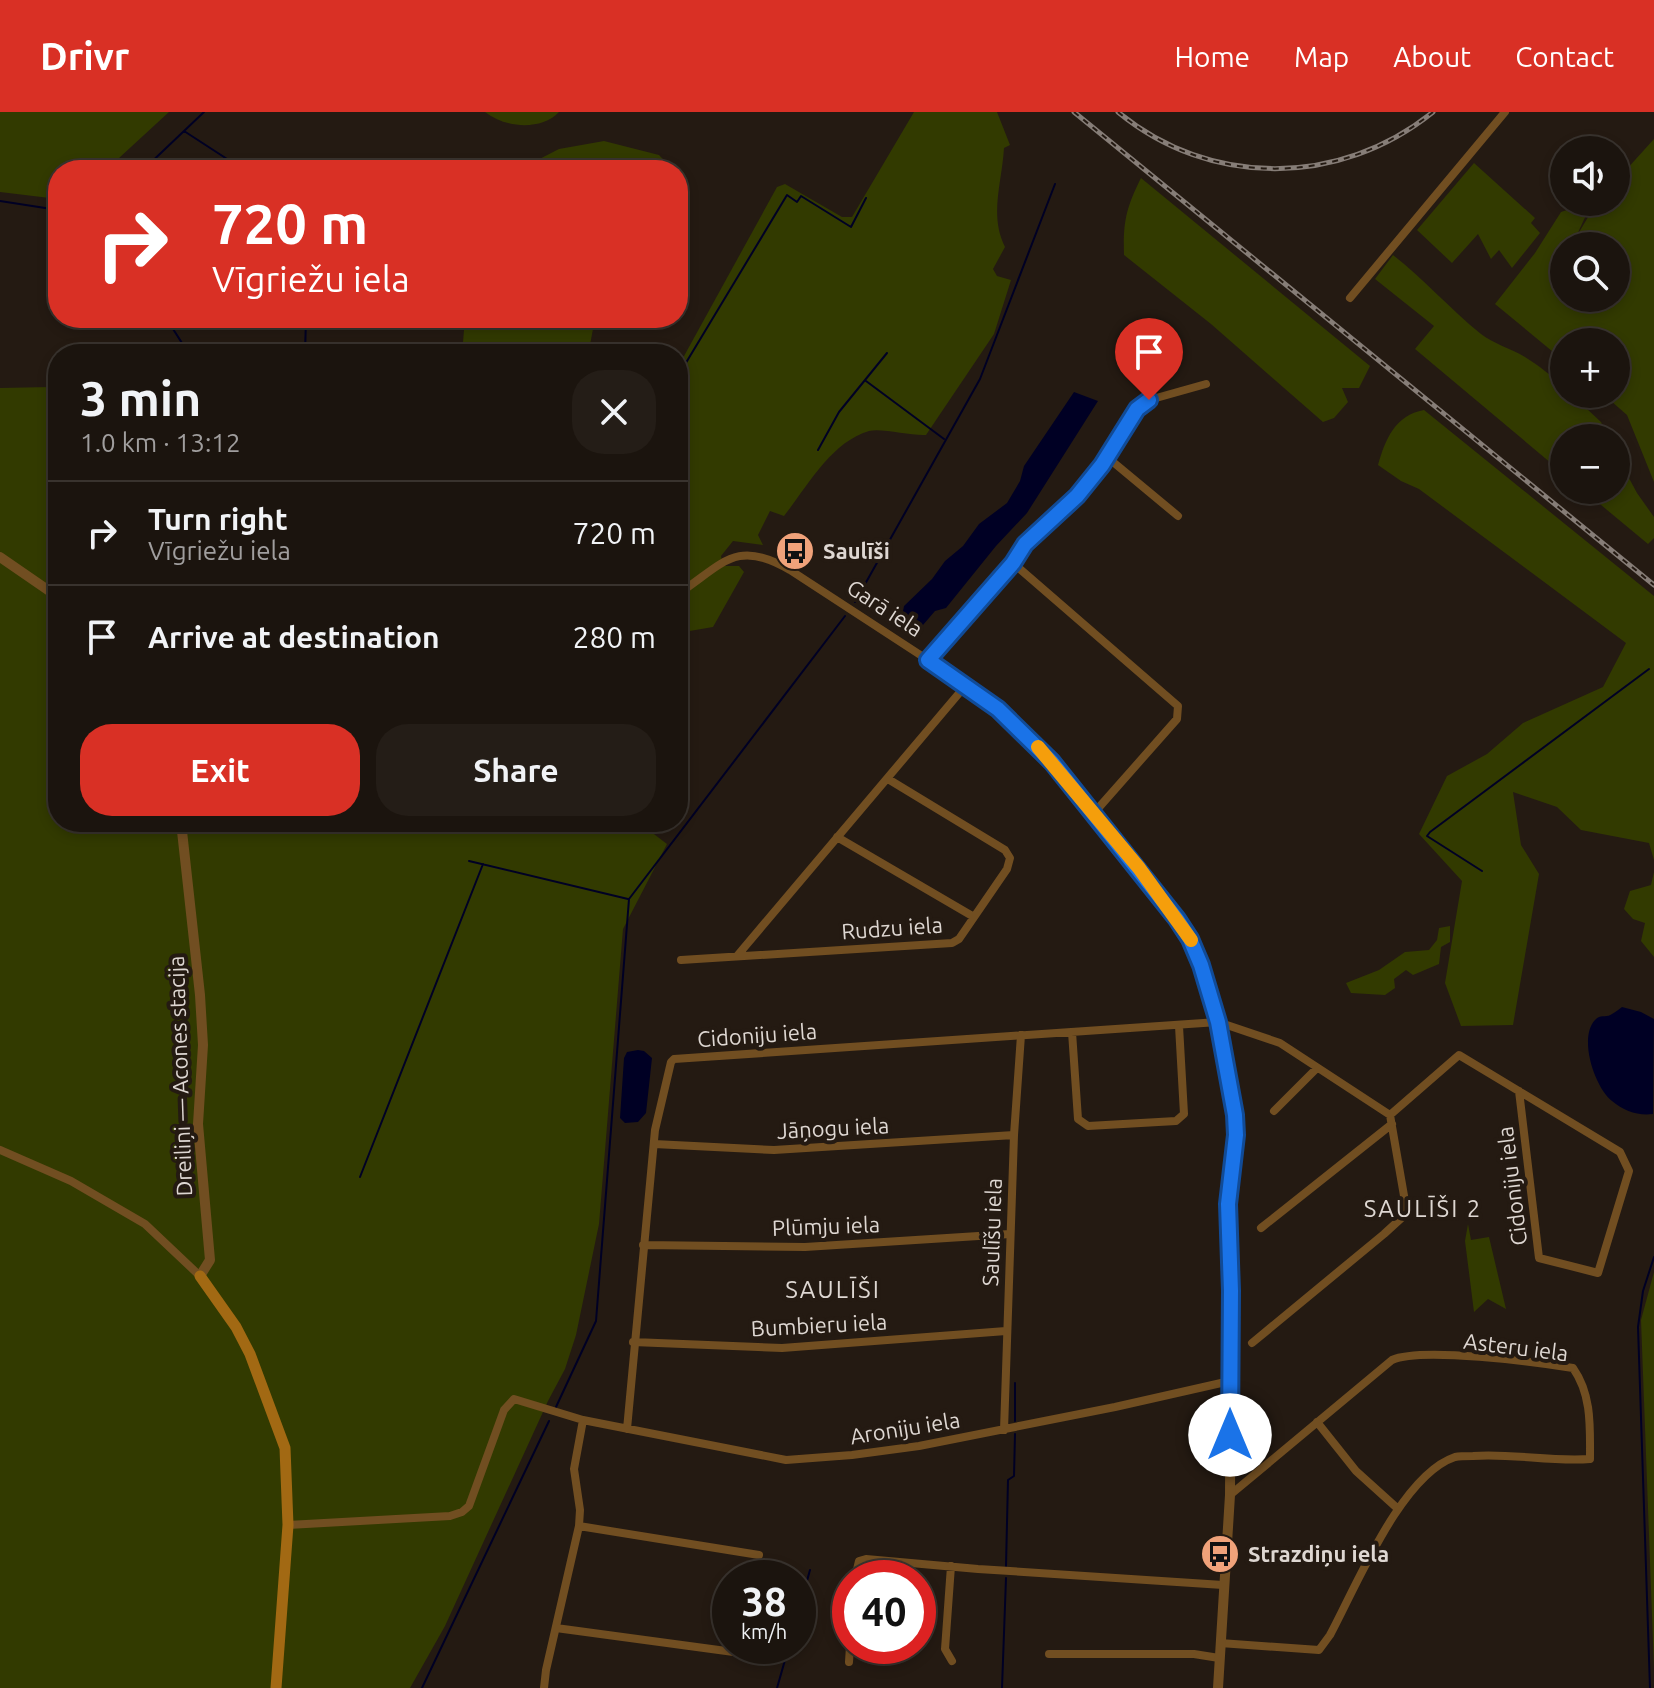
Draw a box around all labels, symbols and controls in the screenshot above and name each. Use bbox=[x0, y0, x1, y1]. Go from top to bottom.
text: Drivr bbox=[40, 35, 129, 77]
text: Home bbox=[1175, 41, 1250, 72]
text: Map bbox=[1294, 41, 1349, 72]
text: About bbox=[1393, 41, 1471, 72]
text: Contact bbox=[1515, 41, 1614, 72]
map controls bbox=[1550, 136, 1630, 504]
button: sound bbox=[1550, 136, 1630, 216]
icon: right bbox=[80, 192, 184, 296]
text: 720 m bbox=[212, 192, 368, 255]
button: search bbox=[1550, 232, 1630, 312]
text: Vīgriežu iela bbox=[212, 258, 410, 299]
pin bbox=[1115, 318, 1183, 400]
button: + bbox=[1550, 328, 1630, 408]
icon: arrive bbox=[1127, 330, 1171, 374]
button: close bbox=[572, 370, 656, 454]
text: 3 min bbox=[80, 371, 201, 425]
button: − bbox=[1550, 424, 1630, 504]
text: 1.0 km · 13:12 bbox=[80, 428, 241, 457]
text: Turn right bbox=[148, 502, 288, 536]
icon: right bbox=[80, 511, 124, 555]
text: 720 m bbox=[572, 516, 656, 550]
bus stop icon: Saulīši bbox=[774, 530, 816, 572]
text: Vīgriežu iela bbox=[148, 536, 291, 565]
place label: Saulīši bbox=[823, 538, 890, 563]
street label: Garā iela bbox=[843, 574, 928, 641]
icon: arrive bbox=[80, 615, 124, 659]
text: Arrive at destination bbox=[148, 620, 440, 654]
text: 280 m bbox=[572, 620, 656, 654]
button: Exit bbox=[80, 724, 360, 816]
button: Share bbox=[376, 724, 656, 816]
street label: Rudzu iela bbox=[840, 911, 943, 944]
street label: Dreiliņi — Acones stacija bbox=[163, 955, 196, 1197]
street label: Cidoniju iela bbox=[696, 1018, 818, 1051]
street label: Jāņogu iela bbox=[776, 1112, 890, 1143]
street label: Cidoniju iela bbox=[1492, 1125, 1531, 1247]
street label: Saulīšu iela bbox=[977, 1177, 1006, 1287]
district label: SAULĪŠI 2 bbox=[1364, 1194, 1482, 1222]
street label: Plūmju iela bbox=[772, 1211, 880, 1240]
district label: SAULĪŠI bbox=[785, 1275, 881, 1303]
street label: Bumbieru iela bbox=[750, 1308, 888, 1341]
street label: Asteru iela bbox=[1462, 1328, 1570, 1365]
position arrow bbox=[1188, 1393, 1272, 1477]
street label: Aroniju iela bbox=[848, 1406, 962, 1449]
bus stop icon: Strazdiņu iela bbox=[1199, 1533, 1241, 1575]
place label: Strazdiņu iela bbox=[1248, 1541, 1389, 1567]
speed limit sign: 40 bbox=[832, 1560, 936, 1664]
text: 38 bbox=[741, 1579, 787, 1624]
text: km/h bbox=[741, 1620, 787, 1643]

